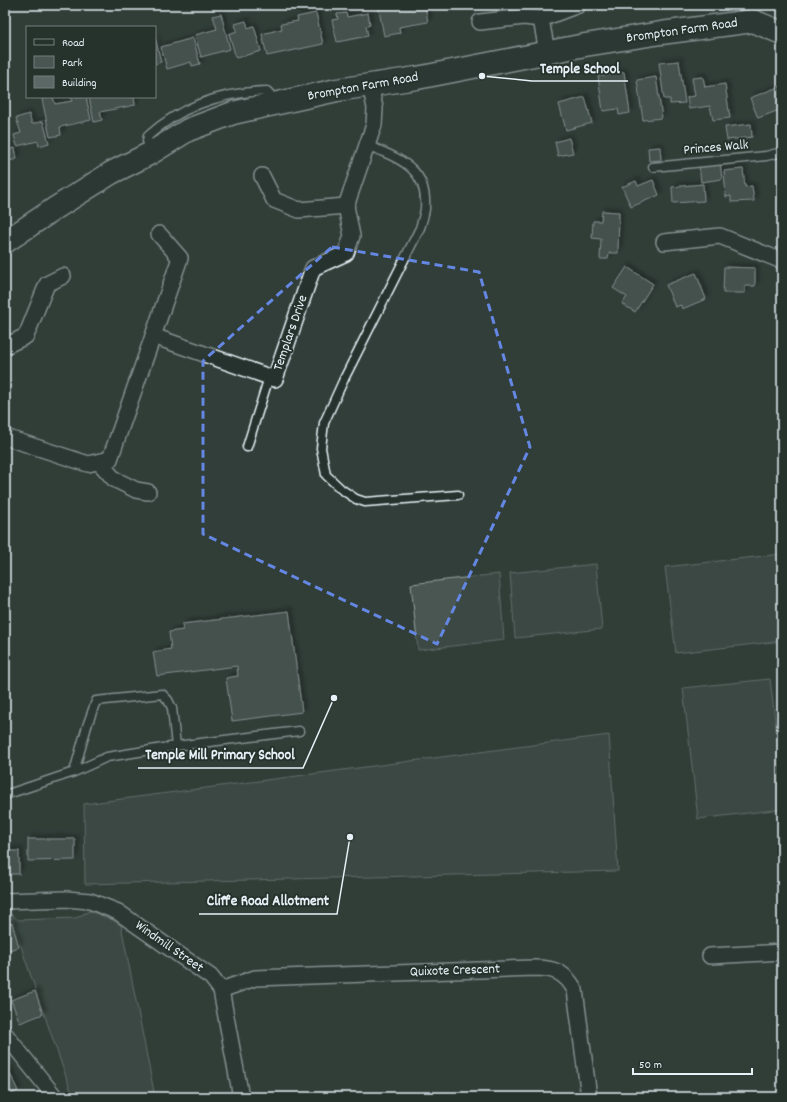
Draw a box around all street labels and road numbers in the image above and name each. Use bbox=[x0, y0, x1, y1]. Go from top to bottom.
street label: Brompton Farm Road bbox=[625, 13, 739, 49]
street label: Brompton Farm Road bbox=[306, 67, 420, 107]
street label: Princes Walk bbox=[683, 135, 750, 161]
street label: Templars Drive bbox=[269, 292, 313, 374]
street label: Windmill Street bbox=[131, 916, 207, 978]
street label: Quixote Crescent bbox=[410, 959, 500, 983]

